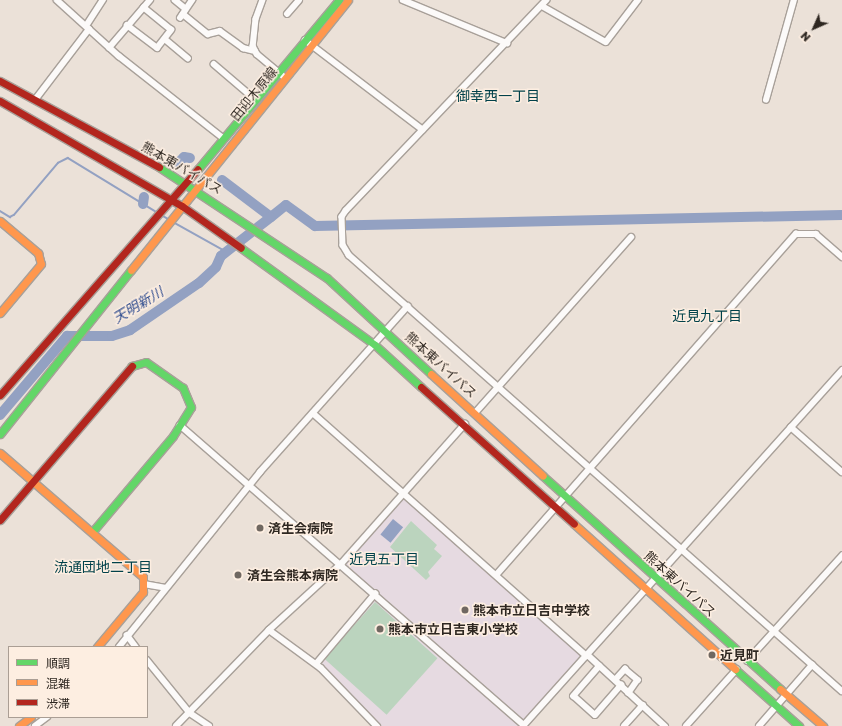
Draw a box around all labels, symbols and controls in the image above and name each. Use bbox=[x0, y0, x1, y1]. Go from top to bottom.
north arrow bbox=[794, 8, 834, 48]
text: N bbox=[798, 29, 813, 44]
street label: 田迎木原線 bbox=[227, 64, 281, 124]
district label: 御幸西一丁目 bbox=[456, 88, 540, 104]
street label: 熊本東バイパス bbox=[139, 138, 225, 198]
water label: 天明新川 bbox=[110, 283, 166, 327]
district label: 近見九丁目 bbox=[672, 308, 742, 324]
street label: 熊本東バイパス bbox=[402, 329, 480, 401]
place label: 済生会病院 bbox=[268, 520, 333, 536]
marker: 済生会病院 bbox=[255, 523, 265, 533]
street label: 熊本東バイパス bbox=[641, 548, 719, 620]
district label: 近見五丁目 bbox=[349, 551, 419, 567]
district label: 流通団地二丁目 bbox=[54, 559, 152, 575]
place label: 済生会熊本病院 bbox=[247, 567, 338, 583]
marker: 済生会熊本病院 bbox=[232, 569, 244, 581]
place label: 熊本市立日吉中学校 bbox=[473, 602, 590, 618]
marker: 熊本市立日吉中学校 bbox=[460, 605, 470, 615]
place label: 熊本市立日吉東小学校 bbox=[388, 621, 518, 637]
marker: 熊本市立日吉東小学校 bbox=[375, 624, 385, 634]
legend bbox=[8, 646, 148, 718]
place label: 近見町 bbox=[720, 647, 759, 663]
marker: 近見町 bbox=[707, 650, 717, 660]
text: 順調 bbox=[46, 656, 70, 671]
text: 混雑 bbox=[46, 676, 70, 691]
text: 渋滞 bbox=[46, 696, 70, 711]

